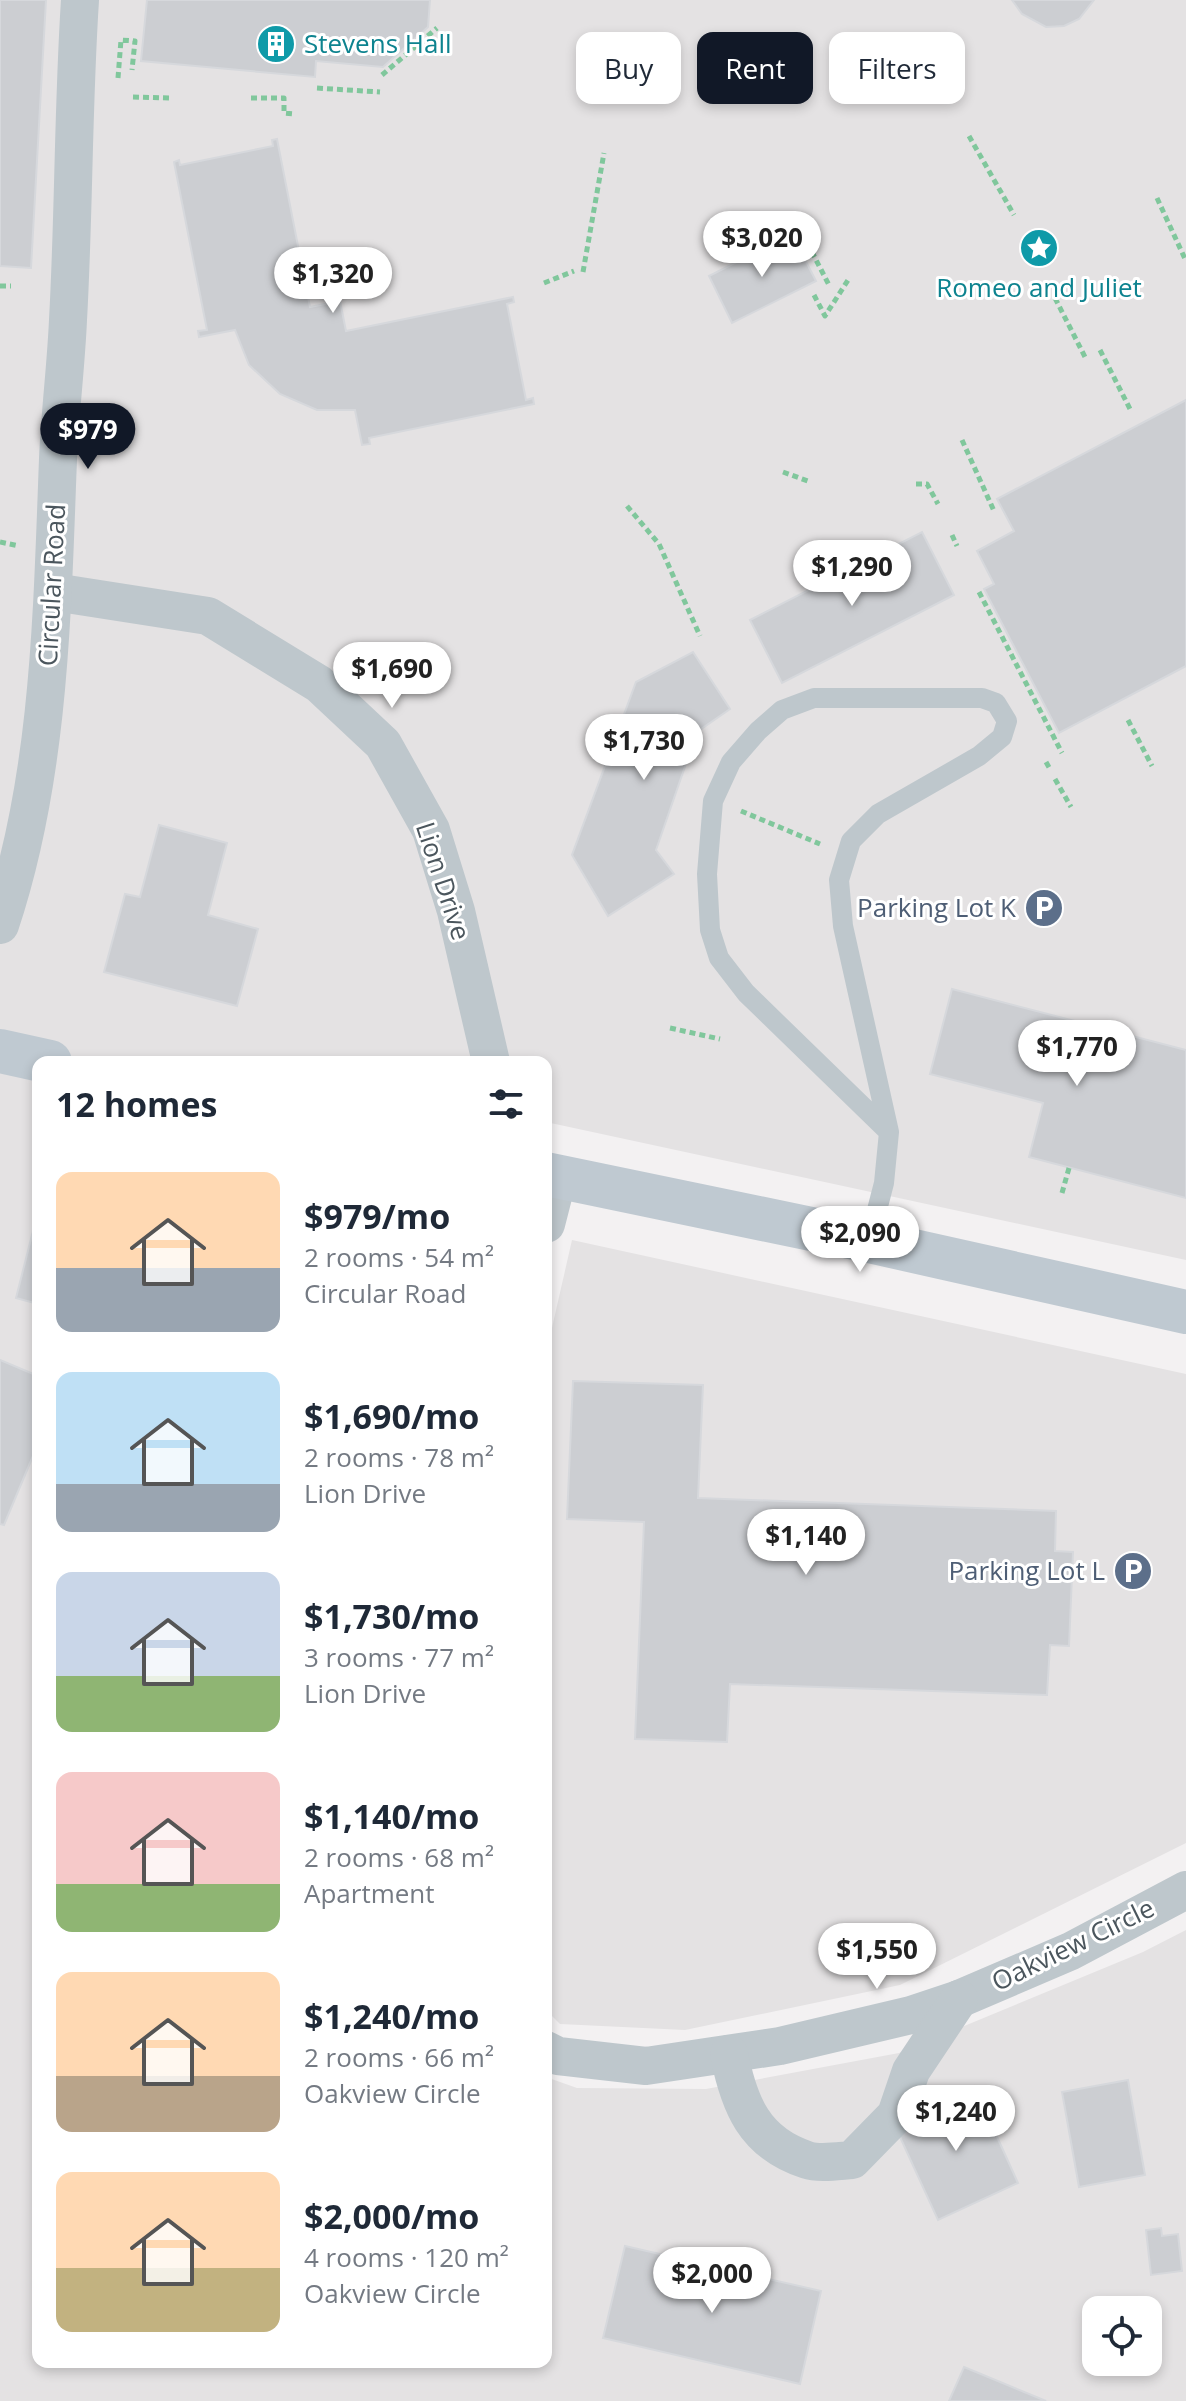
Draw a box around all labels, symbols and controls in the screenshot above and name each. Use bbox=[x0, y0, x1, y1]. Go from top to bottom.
building icon: Stevens Hall bbox=[255, 23, 297, 65]
place label: Stevens Hall bbox=[304, 25, 452, 61]
chip: Buy bbox=[576, 32, 681, 104]
chip: Rent bbox=[697, 32, 813, 104]
chip: Filters bbox=[829, 32, 965, 104]
pin: $3,020 bbox=[697, 211, 827, 279]
text: $3,020 bbox=[721, 219, 803, 255]
place icon: Romeo and Juliet bbox=[1018, 227, 1060, 269]
pin: $1,320 bbox=[268, 247, 398, 315]
text: $1,320 bbox=[292, 255, 374, 291]
place label: Romeo and Juliet bbox=[936, 269, 1142, 305]
pin: $979 bbox=[41, 403, 135, 471]
text: $979 bbox=[58, 411, 118, 447]
street label: Circular Road bbox=[29, 503, 73, 667]
pin: $1,290 bbox=[787, 540, 917, 608]
text: $1,290 bbox=[811, 548, 893, 584]
pin: $1,690 bbox=[327, 642, 457, 710]
text: $1,690 bbox=[351, 650, 433, 686]
pin: $1,730 bbox=[579, 714, 709, 782]
text: $1,730 bbox=[603, 722, 685, 758]
street label: Lion Drive bbox=[408, 817, 480, 944]
parking icon: Parking Lot K bbox=[1023, 887, 1065, 929]
place label: Parking Lot K bbox=[857, 889, 1016, 925]
pin: $1,770 bbox=[1012, 1020, 1142, 1088]
text: $1,770 bbox=[1036, 1028, 1118, 1064]
text: 12 homes bbox=[56, 1081, 217, 1127]
icon: filters bbox=[484, 1082, 528, 1126]
text: $979/mo bbox=[304, 1193, 450, 1239]
icon: home bbox=[120, 1204, 216, 1300]
pin: $2,090 bbox=[795, 1206, 925, 1274]
text: $2,090 bbox=[819, 1214, 901, 1250]
text: 2 rooms · 54 m² bbox=[304, 1239, 494, 1275]
text: Circular Road bbox=[304, 1275, 466, 1311]
text: $1,690/mo bbox=[304, 1393, 479, 1439]
icon: home bbox=[120, 1404, 216, 1500]
text: 2 rooms · 78 m² bbox=[304, 1439, 494, 1475]
text: Lion Drive bbox=[304, 1475, 426, 1511]
pin: $1,140 bbox=[741, 1509, 871, 1577]
text: $1,140 bbox=[765, 1517, 847, 1553]
parking icon: Parking Lot L bbox=[1112, 1550, 1154, 1592]
place label: Parking Lot L bbox=[948, 1552, 1105, 1588]
text: $1,730/mo bbox=[304, 1593, 479, 1639]
icon: home bbox=[120, 1604, 216, 1700]
text: 3 rooms · 77 m² bbox=[304, 1639, 494, 1675]
text: Lion Drive bbox=[304, 1675, 426, 1711]
text: $1,140/mo bbox=[304, 1793, 479, 1839]
icon: home bbox=[120, 1804, 216, 1900]
text: 2 rooms · 68 m² bbox=[304, 1839, 494, 1875]
text: Apartment bbox=[304, 1875, 435, 1911]
street label: Oakview Circle bbox=[985, 1889, 1160, 1999]
pin: $1,550 bbox=[812, 1923, 942, 1991]
text: $1,550 bbox=[836, 1931, 918, 1967]
text: $1,240/mo bbox=[304, 1993, 479, 2039]
icon: home bbox=[120, 2004, 216, 2100]
text: 2 rooms · 66 m² bbox=[304, 2039, 494, 2075]
text: Oakview Circle bbox=[304, 2075, 481, 2111]
pin: $1,240 bbox=[891, 2085, 1021, 2153]
text: $1,240 bbox=[915, 2093, 997, 2129]
text: $2,000/mo bbox=[304, 2193, 479, 2239]
icon: home bbox=[120, 2204, 216, 2300]
text: 4 rooms · 120 m² bbox=[304, 2239, 509, 2275]
pin: $2,000 bbox=[647, 2247, 777, 2315]
text: $2,000 bbox=[671, 2255, 753, 2291]
text: Oakview Circle bbox=[304, 2275, 481, 2311]
map controls bbox=[1082, 2296, 1162, 2376]
button: locate bbox=[1082, 2296, 1162, 2376]

